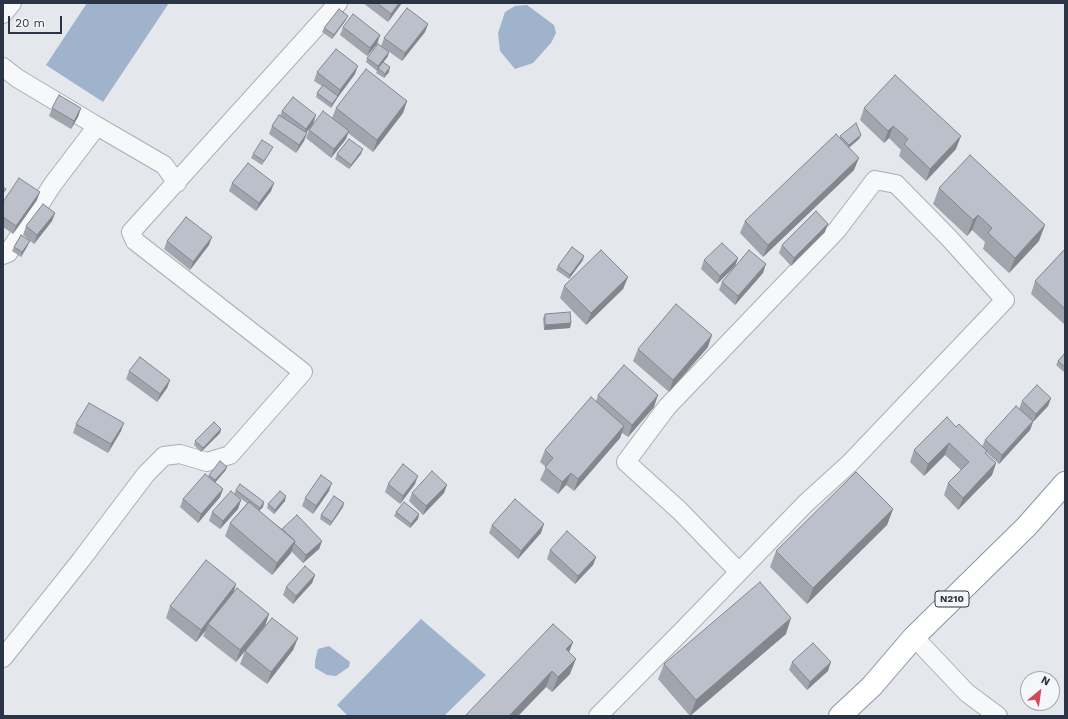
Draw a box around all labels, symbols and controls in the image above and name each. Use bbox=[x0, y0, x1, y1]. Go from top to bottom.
scale bar bbox=[10, 8, 64, 34]
text: 20 m bbox=[15, 16, 45, 30]
road number: N210 bbox=[935, 591, 969, 607]
north arrow bbox=[1020, 671, 1060, 711]
text: N bbox=[1039, 673, 1052, 689]

